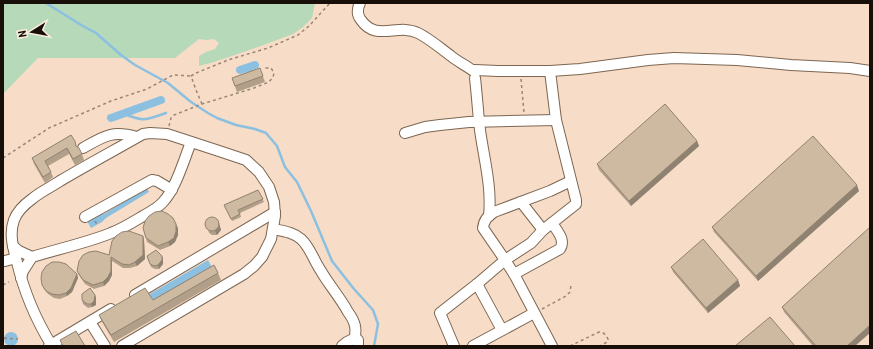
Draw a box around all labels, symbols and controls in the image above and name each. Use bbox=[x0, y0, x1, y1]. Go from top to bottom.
north arrow bbox=[12, 12, 52, 52]
text: N bbox=[16, 29, 30, 38]

